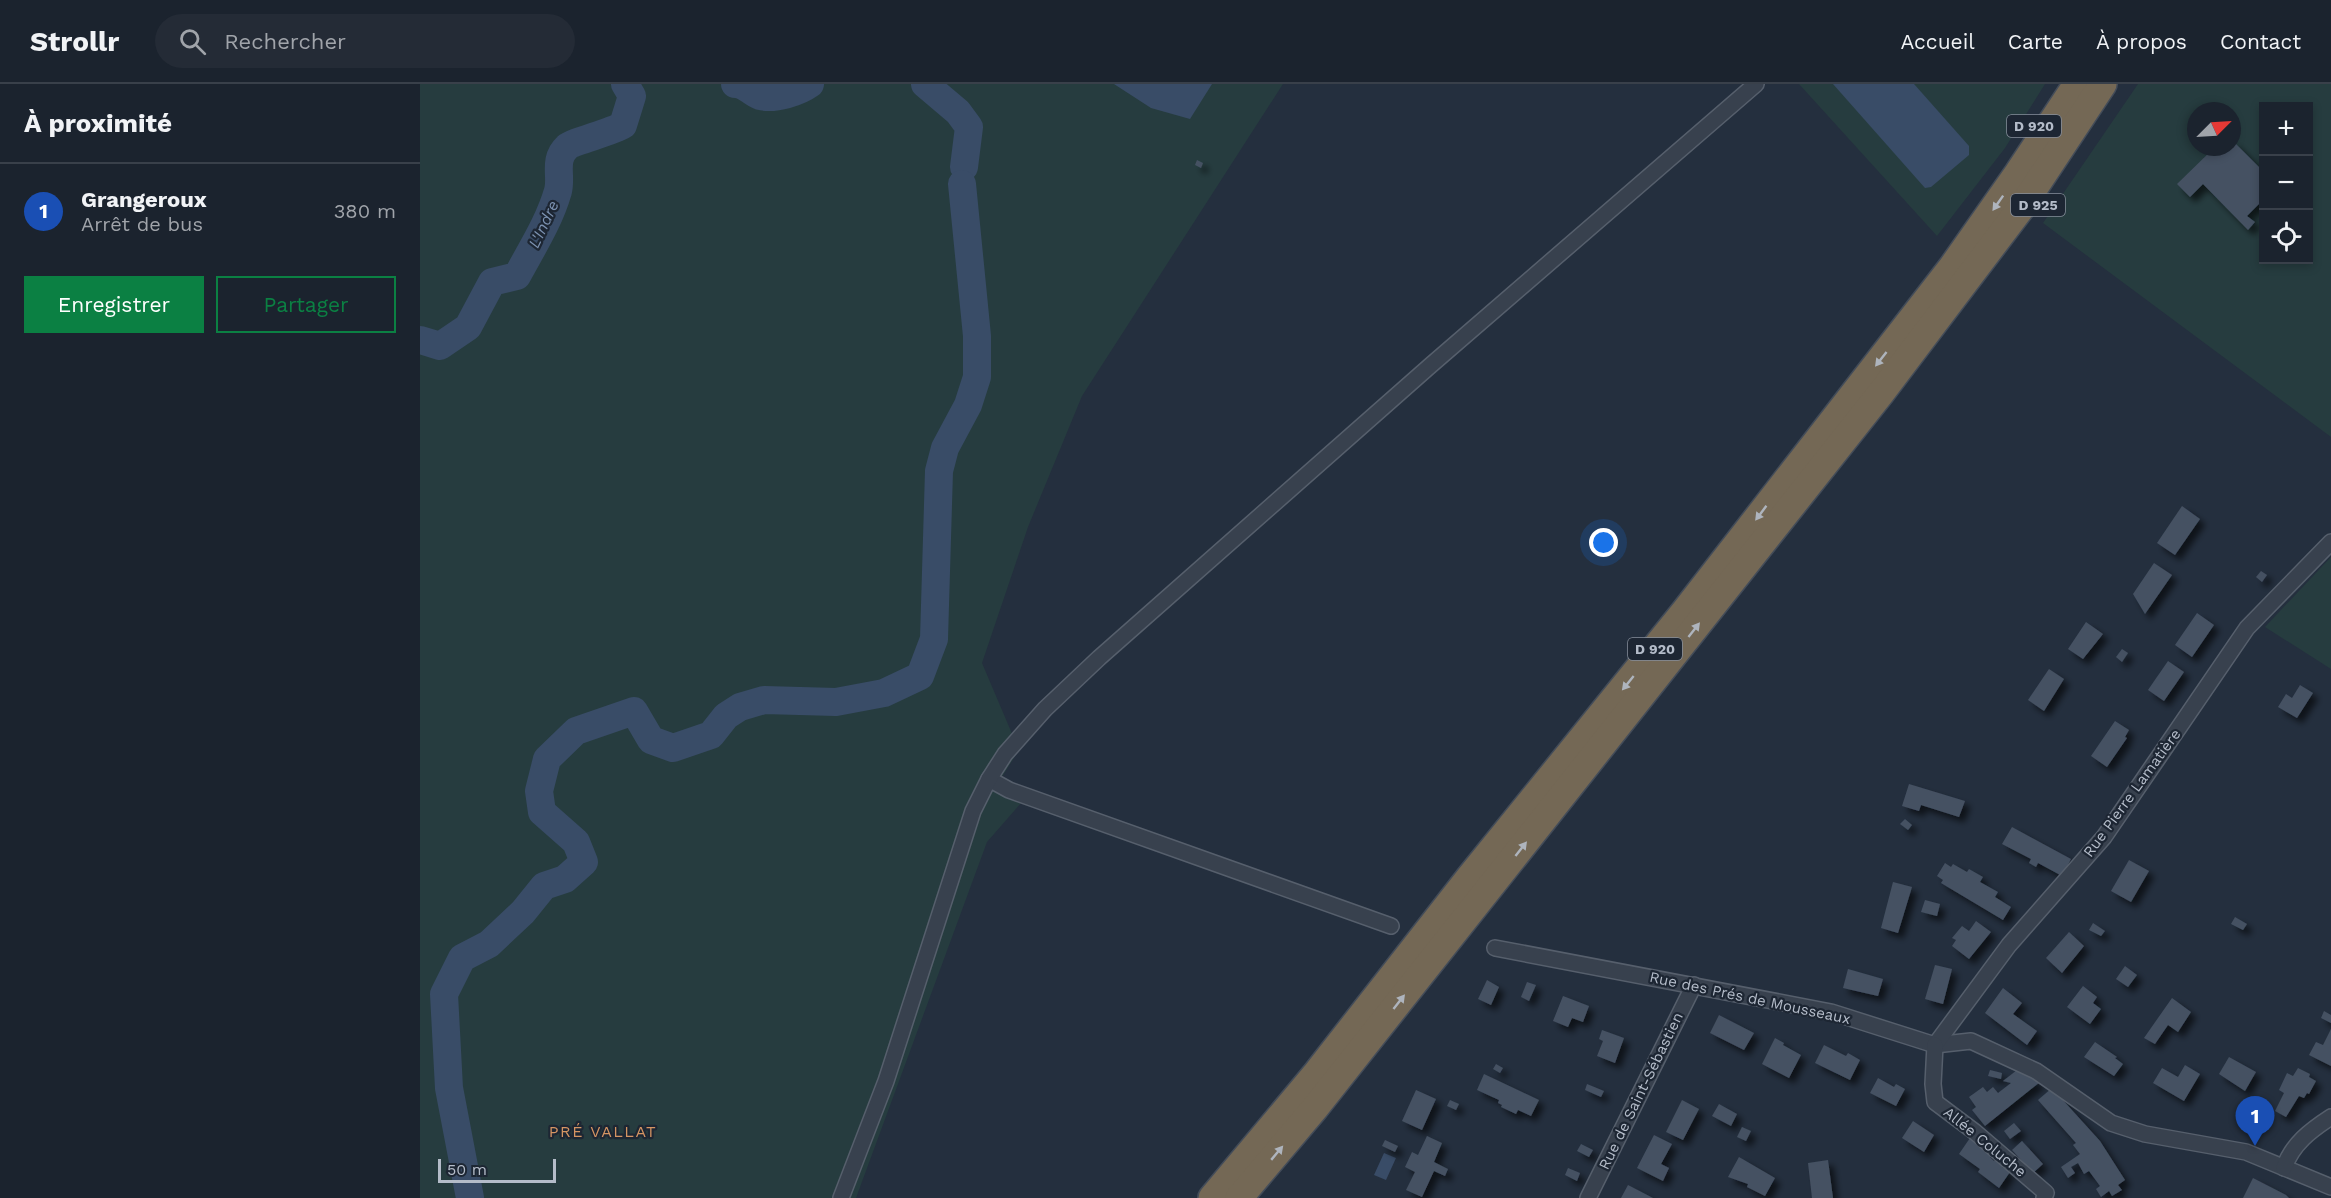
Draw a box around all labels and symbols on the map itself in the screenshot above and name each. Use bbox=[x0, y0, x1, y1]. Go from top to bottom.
north arrow bbox=[2187, 102, 2241, 156]
road number: D 920 bbox=[2007, 115, 2061, 137]
one-way arrow bbox=[1992, 194, 2004, 210]
road number: D 925 bbox=[2011, 194, 2065, 216]
water label: L'Indre bbox=[524, 197, 563, 251]
one-way arrow bbox=[1875, 351, 1888, 367]
one-way arrow bbox=[1756, 505, 1768, 520]
your location bbox=[1589, 528, 1618, 557]
one-way arrow bbox=[1687, 622, 1700, 638]
road number: D 920 bbox=[1628, 638, 1682, 660]
one-way arrow bbox=[1622, 675, 1635, 690]
street label: Rue Pierre Lamatière bbox=[2080, 725, 2184, 861]
one-way arrow bbox=[1514, 841, 1527, 857]
street label: Rue des Prés de Mousseaux bbox=[1648, 968, 1852, 1028]
one-way arrow bbox=[1393, 994, 1405, 1009]
street label: Rue de Saint-Sébastien bbox=[1595, 1009, 1687, 1173]
pin: 1 bbox=[2236, 1096, 2274, 1146]
street label: Allée Coluche bbox=[1940, 1103, 2030, 1181]
district label: PRÉ VALLAT bbox=[549, 1122, 657, 1141]
one-way arrow bbox=[1270, 1146, 1283, 1161]
scale bar bbox=[438, 1156, 556, 1184]

